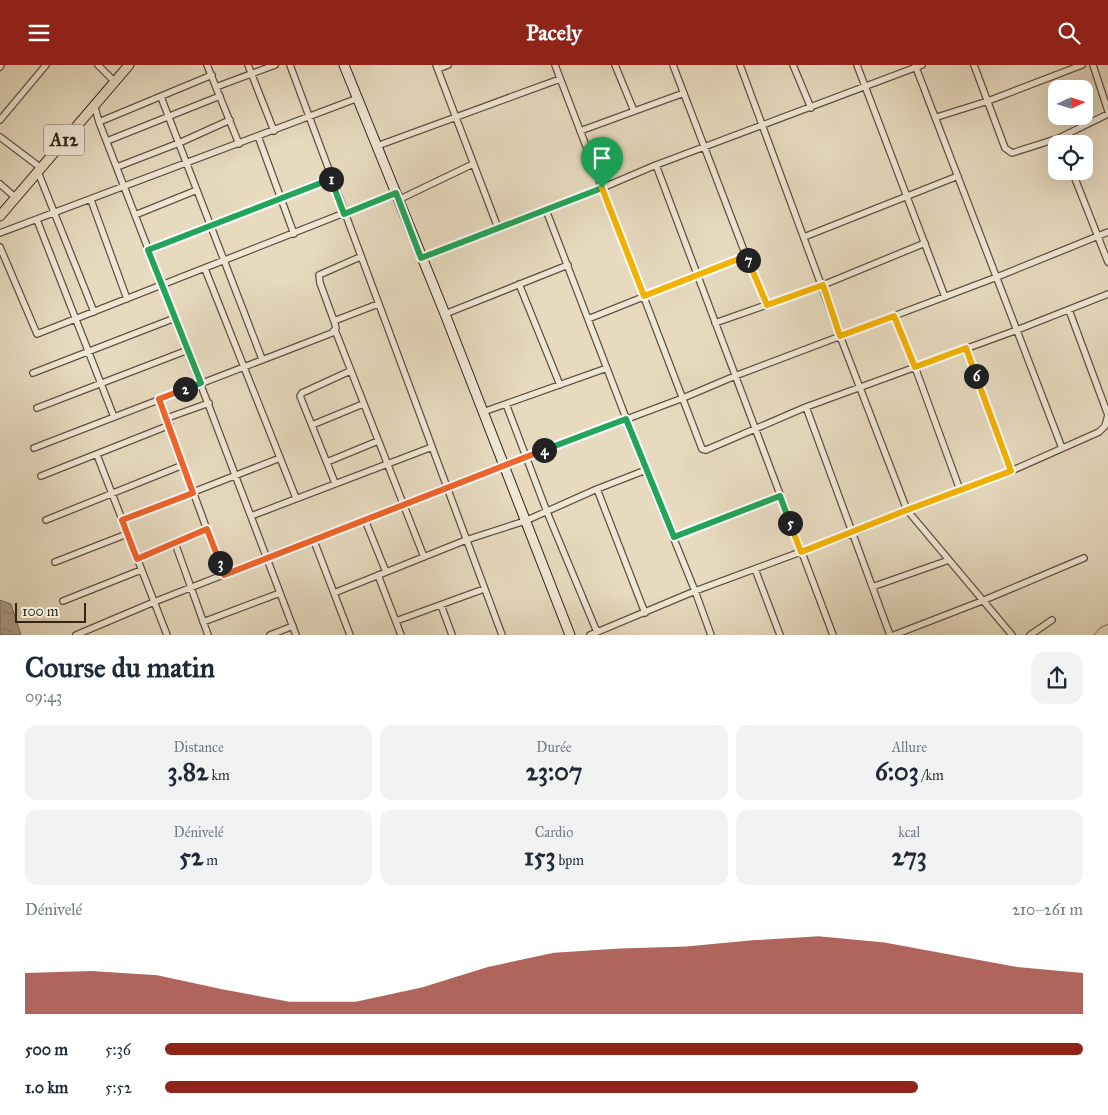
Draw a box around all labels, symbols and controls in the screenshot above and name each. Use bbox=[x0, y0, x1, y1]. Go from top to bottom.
icon: menu bbox=[25, 19, 53, 47]
text: Pacely bbox=[526, 19, 582, 46]
icon: search bbox=[1055, 19, 1083, 47]
north arrow bbox=[1048, 80, 1092, 125]
map controls bbox=[1048, 80, 1093, 180]
road number: A12 bbox=[44, 125, 84, 155]
button: locate bbox=[1048, 135, 1093, 180]
pin bbox=[581, 137, 623, 188]
icon: arrive bbox=[588, 144, 616, 172]
pin: 1 bbox=[318, 167, 344, 191]
text: 1 bbox=[329, 171, 334, 188]
pin: 7 bbox=[736, 247, 760, 273]
text: 7 bbox=[745, 252, 752, 269]
pin: 6 bbox=[964, 363, 988, 389]
text: 6 bbox=[973, 368, 980, 385]
pin: 2 bbox=[172, 377, 198, 401]
text: 2 bbox=[182, 381, 189, 398]
pin: 4 bbox=[532, 437, 556, 463]
text: 4 bbox=[541, 442, 548, 459]
pin: 5 bbox=[778, 511, 802, 535]
text: 5 bbox=[787, 515, 794, 532]
pin: 3 bbox=[208, 551, 232, 575]
text: 3 bbox=[218, 555, 223, 572]
scale bar bbox=[15, 600, 86, 623]
text: 100 m bbox=[22, 603, 59, 620]
text: Course du matin bbox=[25, 650, 215, 685]
button: share bbox=[1031, 652, 1083, 704]
text: 09:43 bbox=[25, 687, 62, 706]
text: Distance bbox=[174, 739, 224, 756]
text: Durée bbox=[536, 739, 572, 756]
text: Allure bbox=[892, 739, 927, 756]
text: 3.82 bbox=[168, 756, 208, 787]
text: 23:07 bbox=[526, 756, 582, 787]
text: 6:03 bbox=[875, 756, 919, 787]
text: km bbox=[208, 767, 230, 784]
text: /km bbox=[919, 767, 944, 784]
text: Dénivelé bbox=[174, 824, 224, 841]
text: Cardio bbox=[535, 824, 573, 841]
text: kcal bbox=[898, 824, 920, 841]
text: 52 bbox=[179, 841, 203, 872]
text: 153 bbox=[524, 841, 555, 872]
text: 273 bbox=[892, 841, 927, 872]
text: m bbox=[203, 852, 218, 869]
text: bpm bbox=[555, 852, 584, 869]
text: Dénivelé bbox=[25, 900, 82, 919]
text: 210–261 m bbox=[1012, 900, 1083, 919]
text: 500 m bbox=[25, 1040, 68, 1059]
text: 5:36 bbox=[105, 1040, 131, 1059]
text: 1.0 km bbox=[25, 1078, 68, 1097]
text: 5:52 bbox=[105, 1078, 132, 1097]

